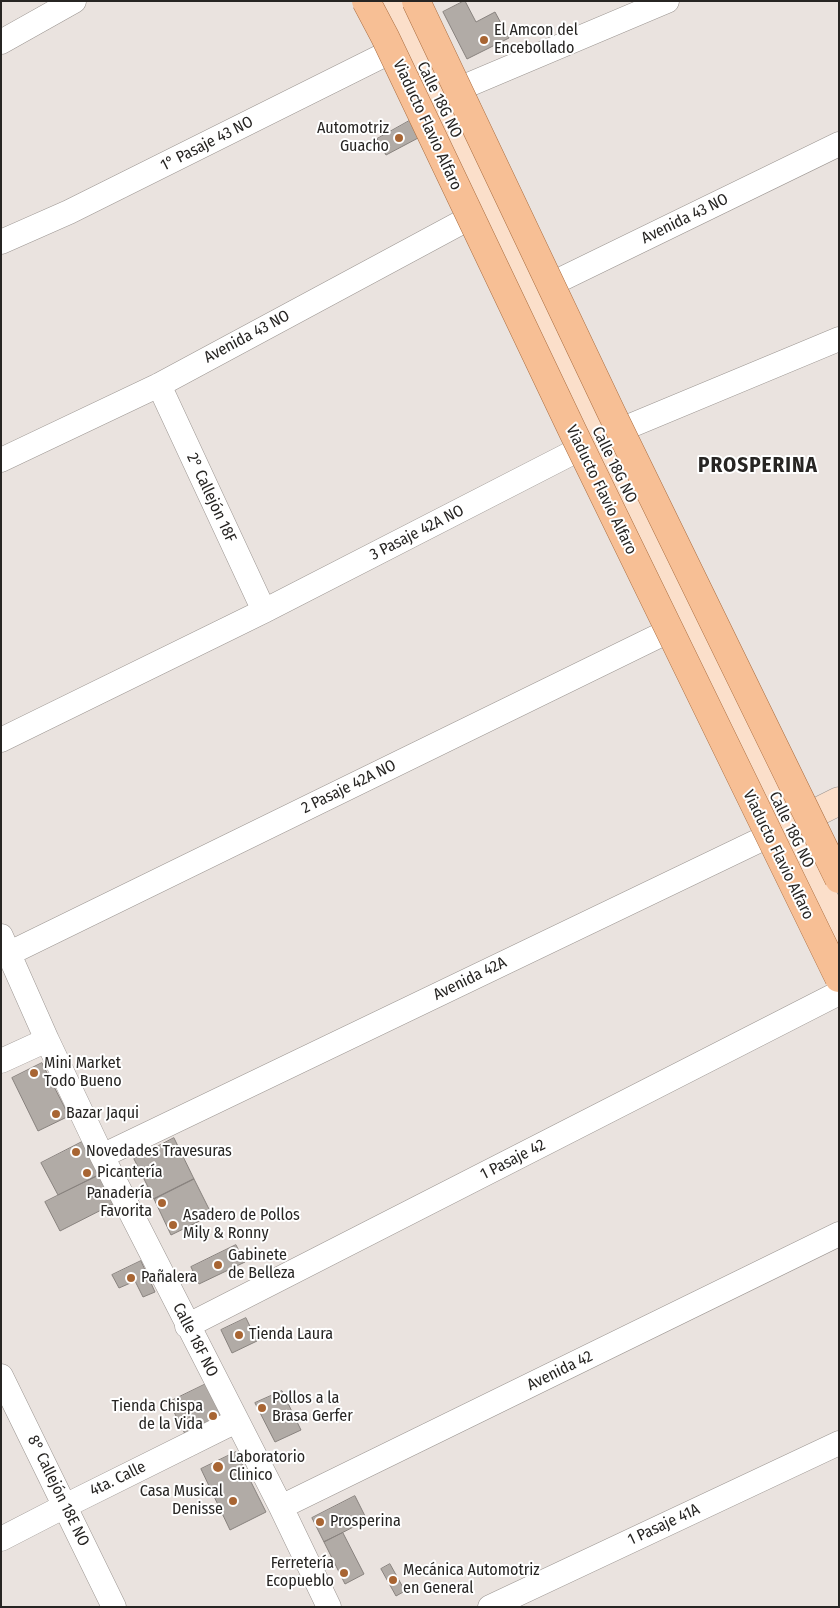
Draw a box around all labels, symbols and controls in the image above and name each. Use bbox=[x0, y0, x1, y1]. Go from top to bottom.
place label: El Amcon del Encebollado bbox=[494, 21, 578, 59]
marker: El Amcon del Encebollado bbox=[478, 34, 490, 46]
street label: Viaducto Flavio Alfaro bbox=[388, 57, 466, 193]
street label: Calle 18G NO bbox=[412, 59, 466, 141]
street label: 1° Pasaje 43 NO bbox=[158, 112, 256, 176]
place label: Automotriz Guacho bbox=[317, 119, 389, 157]
marker: Automotriz Guacho bbox=[393, 132, 405, 144]
street label: Avenida 43 NO bbox=[638, 190, 732, 248]
street label: Avenida 43 NO bbox=[201, 306, 293, 368]
street label: Viaducto Flavio Alfaro bbox=[561, 422, 641, 558]
street label: Calle 18G NO bbox=[587, 424, 641, 506]
street label: 2° Callejón 18F bbox=[182, 450, 240, 546]
district label: PROSPERINA bbox=[697, 453, 819, 479]
street label: 3 Pasaje 42A NO bbox=[367, 501, 467, 565]
street label: 2 Pasaje 42A NO bbox=[299, 756, 399, 818]
street label: Viaducto Flavio Alfaro bbox=[738, 787, 818, 923]
street label: Calle 18G NO bbox=[764, 789, 818, 871]
street label: Avenida 42A bbox=[430, 953, 510, 1005]
place label: Mini Market Todo Bueno bbox=[44, 1054, 122, 1092]
marker: Mini Market Todo Bueno bbox=[28, 1067, 40, 1079]
place label: Bazar Jaqui bbox=[66, 1104, 139, 1124]
marker: Bazar Jaqui bbox=[50, 1108, 62, 1120]
street label: 1 Pasaje 42 bbox=[477, 1136, 549, 1184]
place label: Novedades Travesuras bbox=[86, 1142, 232, 1162]
marker: Novedades Travesuras bbox=[70, 1146, 82, 1158]
place label: Picantería bbox=[97, 1163, 163, 1183]
marker: Picantería bbox=[81, 1167, 93, 1179]
place label: Panadería Favorita bbox=[86, 1184, 152, 1222]
marker: Panadería Favorita bbox=[156, 1197, 168, 1209]
place label: Asadero de Pollos Mily & Ronny bbox=[183, 1206, 300, 1244]
marker: Asadero de Pollos Mily & Ronny bbox=[167, 1219, 179, 1231]
place label: Gabinete de Belleza bbox=[228, 1246, 295, 1284]
marker: Gabinete de Belleza bbox=[212, 1259, 224, 1271]
place label: Pañalera bbox=[141, 1268, 197, 1288]
marker: Pañalera bbox=[125, 1272, 137, 1284]
street label: Calle 18F NO bbox=[168, 1300, 222, 1380]
place label: Tienda Laura bbox=[249, 1325, 333, 1345]
marker: Tienda Laura bbox=[233, 1329, 245, 1341]
street label: Avenida 42 bbox=[524, 1347, 596, 1395]
place label: Pollos a la Brasa Gerfer bbox=[272, 1389, 353, 1427]
place label: Tienda Chispa de la Vida bbox=[112, 1397, 203, 1435]
marker: Pollos a la Brasa Gerfer bbox=[256, 1402, 268, 1414]
marker: Tienda Chispa de la Vida bbox=[207, 1410, 219, 1422]
street label: 8° Callejón 18E NO bbox=[23, 1432, 93, 1550]
place label: Laboratorio Clinico bbox=[229, 1448, 305, 1486]
street label: 4ta. Calle bbox=[87, 1457, 149, 1501]
marker: Laboratorio Clinico bbox=[211, 1460, 225, 1474]
place label: Casa Musical Denisse bbox=[140, 1482, 223, 1520]
marker: Casa Musical Denisse bbox=[227, 1495, 239, 1507]
street label: 1 Pasaje 41A bbox=[625, 1500, 703, 1550]
place label: Prosperina bbox=[330, 1512, 401, 1532]
marker: Prosperina bbox=[314, 1516, 326, 1528]
place label: Ferretería Ecopueblo bbox=[266, 1554, 334, 1592]
place label: Mecánica Automotriz en General bbox=[403, 1561, 540, 1599]
marker: Ferretería Ecopueblo bbox=[338, 1567, 350, 1579]
marker: Mecánica Automotriz en General bbox=[387, 1574, 399, 1586]

